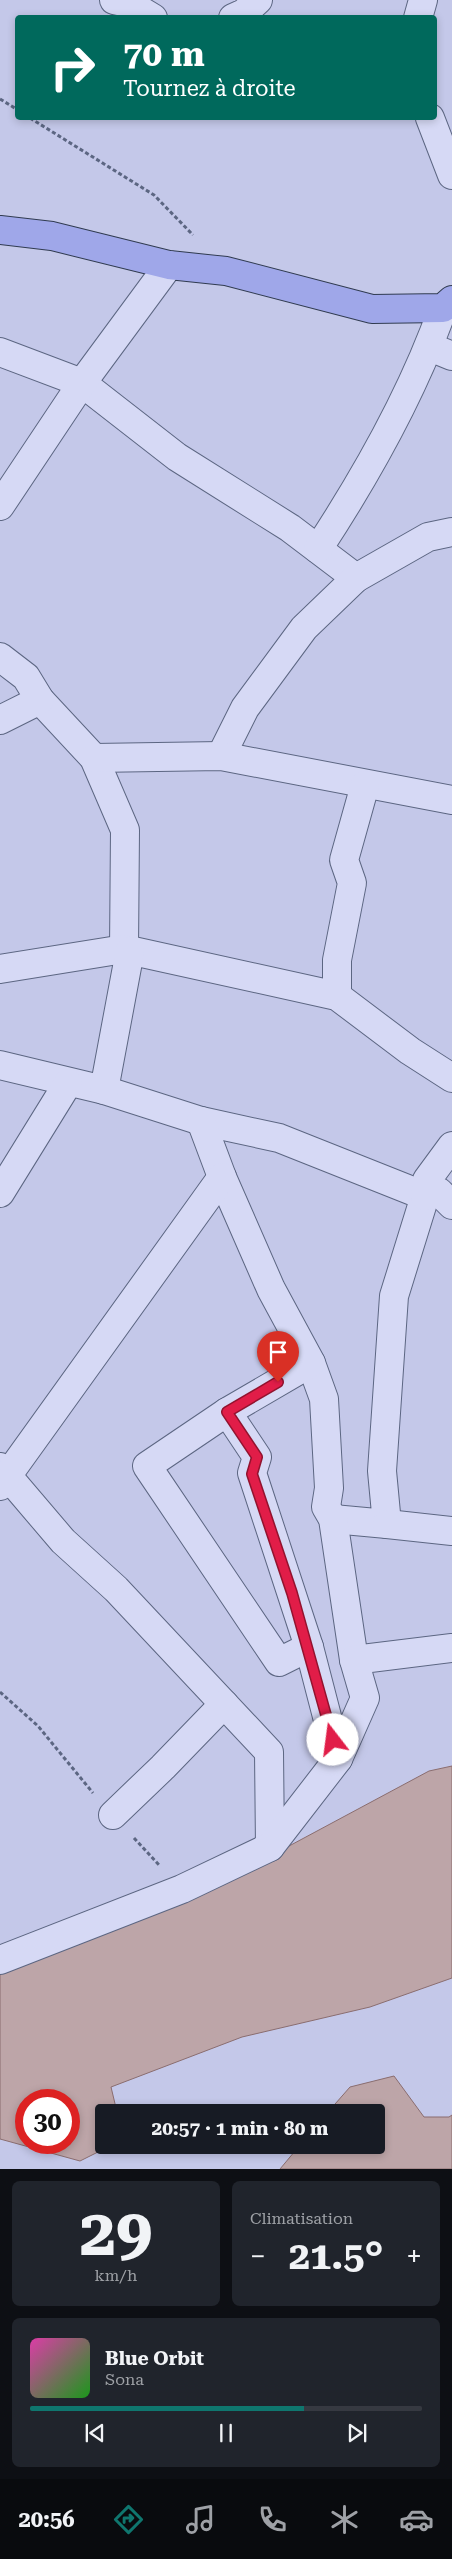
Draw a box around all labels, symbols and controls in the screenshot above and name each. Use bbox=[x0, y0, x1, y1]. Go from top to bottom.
text: 70 m bbox=[123, 34, 205, 75]
icon: right bbox=[40, 35, 105, 100]
text: Tournez à droite bbox=[123, 76, 296, 101]
pin bbox=[257, 1331, 299, 1382]
icon: arrive bbox=[264, 1338, 292, 1366]
position arrow bbox=[306, 1713, 358, 1765]
speed limit sign: 30 bbox=[15, 2089, 80, 2154]
text: 20:57 · 1 min · 80 m bbox=[152, 2117, 328, 2140]
text: 29 bbox=[80, 2195, 152, 2271]
text: Climatisation bbox=[250, 2209, 353, 2228]
text: 21.5° bbox=[289, 2234, 383, 2278]
text: − bbox=[250, 2240, 266, 2273]
text: + bbox=[406, 2240, 422, 2273]
text: km/h bbox=[95, 2266, 137, 2285]
text: Blue Orbit bbox=[105, 2347, 204, 2370]
text: Sona bbox=[105, 2370, 144, 2389]
icon: previous bbox=[81, 2419, 109, 2447]
icon: pause bbox=[212, 2419, 240, 2447]
icon: next bbox=[343, 2419, 371, 2447]
icon: directions bbox=[111, 2502, 146, 2537]
icon: music bbox=[183, 2502, 218, 2537]
icon: phone bbox=[255, 2502, 290, 2537]
icon: climate bbox=[327, 2502, 362, 2537]
icon: car bbox=[399, 2502, 434, 2537]
text: 20:56 bbox=[18, 2507, 75, 2532]

